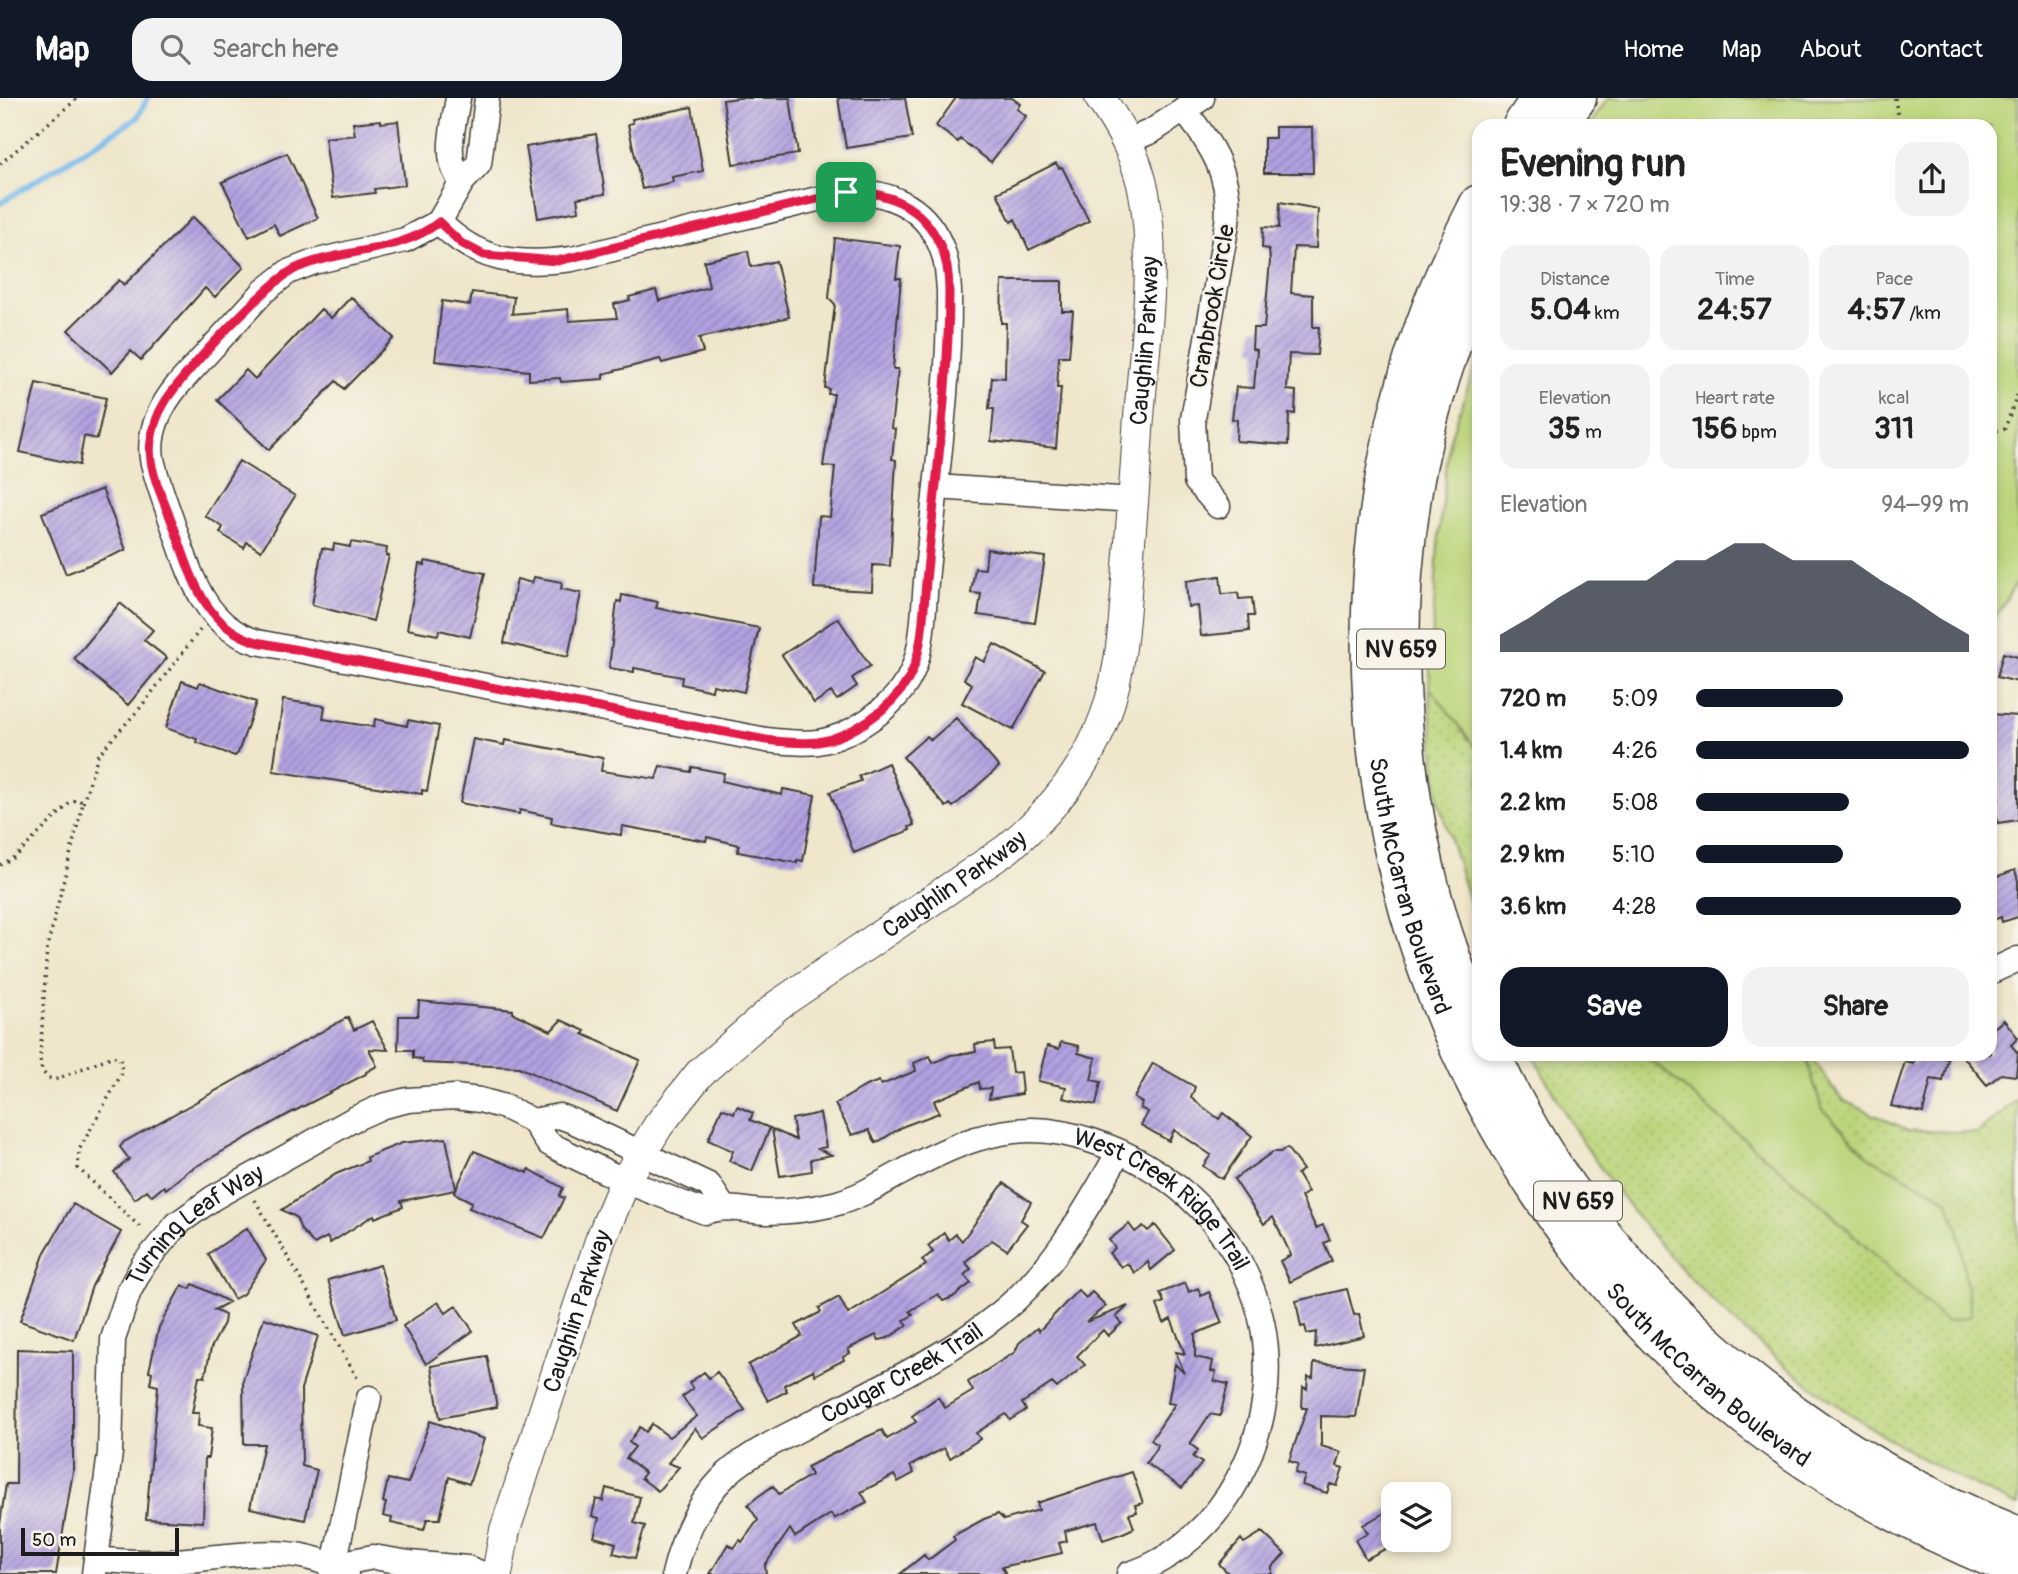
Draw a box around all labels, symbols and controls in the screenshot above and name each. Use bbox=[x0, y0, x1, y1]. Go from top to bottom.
search box bbox=[132, 18, 622, 81]
text: Map bbox=[35, 29, 90, 70]
icon: search bbox=[156, 30, 194, 68]
text: Search here bbox=[212, 33, 339, 65]
text: Home bbox=[1623, 35, 1684, 64]
text: Map bbox=[1722, 35, 1762, 64]
text: About bbox=[1800, 35, 1862, 64]
text: Contact bbox=[1900, 35, 1983, 64]
text: Evening run bbox=[1500, 140, 1686, 188]
button: share bbox=[1895, 142, 1969, 216]
pin bbox=[816, 162, 876, 222]
icon: arrive bbox=[827, 173, 865, 211]
text: 19:38 · 7 × 720 m bbox=[1500, 190, 1670, 219]
street label: Cranbrook Circle bbox=[1184, 222, 1241, 390]
street label: Caughlin Parkway bbox=[1124, 256, 1165, 426]
text: Distance bbox=[1540, 267, 1610, 291]
text: Time bbox=[1715, 267, 1754, 291]
text: Pace bbox=[1875, 267, 1913, 291]
text: 5.04 bbox=[1530, 291, 1591, 328]
text: 24:57 bbox=[1697, 291, 1772, 328]
text: 4:57 bbox=[1848, 291, 1905, 328]
text: km bbox=[1591, 301, 1620, 325]
text: /km bbox=[1905, 301, 1941, 325]
text: Elevation bbox=[1539, 386, 1611, 410]
text: Heart rate bbox=[1694, 386, 1775, 410]
text: kcal bbox=[1879, 386, 1910, 410]
text: 35 bbox=[1548, 410, 1581, 447]
text: 156 bbox=[1692, 410, 1738, 447]
text: 311 bbox=[1874, 410, 1914, 447]
text: m bbox=[1581, 420, 1602, 444]
text: bpm bbox=[1738, 420, 1777, 444]
text: Elevation bbox=[1500, 490, 1588, 519]
text: 94–99 m bbox=[1881, 490, 1969, 519]
road number: NV 659 bbox=[1357, 629, 1445, 668]
text: 720 m bbox=[1500, 684, 1566, 713]
text: 5:09 bbox=[1612, 684, 1658, 713]
text: 1.4 km bbox=[1500, 736, 1562, 765]
text: 4:26 bbox=[1612, 736, 1658, 765]
street label: South McCarran Boulevard bbox=[1363, 756, 1457, 1019]
text: 2.2 km bbox=[1500, 788, 1566, 817]
text: 5:08 bbox=[1612, 788, 1658, 817]
street label: Caughlin Parkway bbox=[877, 824, 1033, 945]
text: 2.9 km bbox=[1500, 840, 1565, 869]
text: 5:10 bbox=[1612, 840, 1655, 869]
text: 3.6 km bbox=[1500, 892, 1566, 921]
text: 4:28 bbox=[1612, 892, 1656, 921]
button: Save bbox=[1500, 967, 1728, 1047]
button: Share bbox=[1742, 967, 1969, 1047]
street label: West Creek Ridge Trail bbox=[1070, 1122, 1256, 1275]
street label: Turning Leaf Way bbox=[120, 1159, 269, 1291]
road number: NV 659 bbox=[1534, 1182, 1622, 1220]
street label: Caughlin Parkway bbox=[537, 1226, 618, 1396]
street label: South McCarran Boulevard bbox=[1599, 1277, 1816, 1474]
street label: Cougar Creek Trail bbox=[816, 1317, 989, 1430]
map controls bbox=[1381, 1482, 1451, 1552]
button: layers bbox=[1381, 1482, 1451, 1552]
scale bar bbox=[21, 1525, 178, 1557]
text: 50 m bbox=[32, 1528, 76, 1552]

